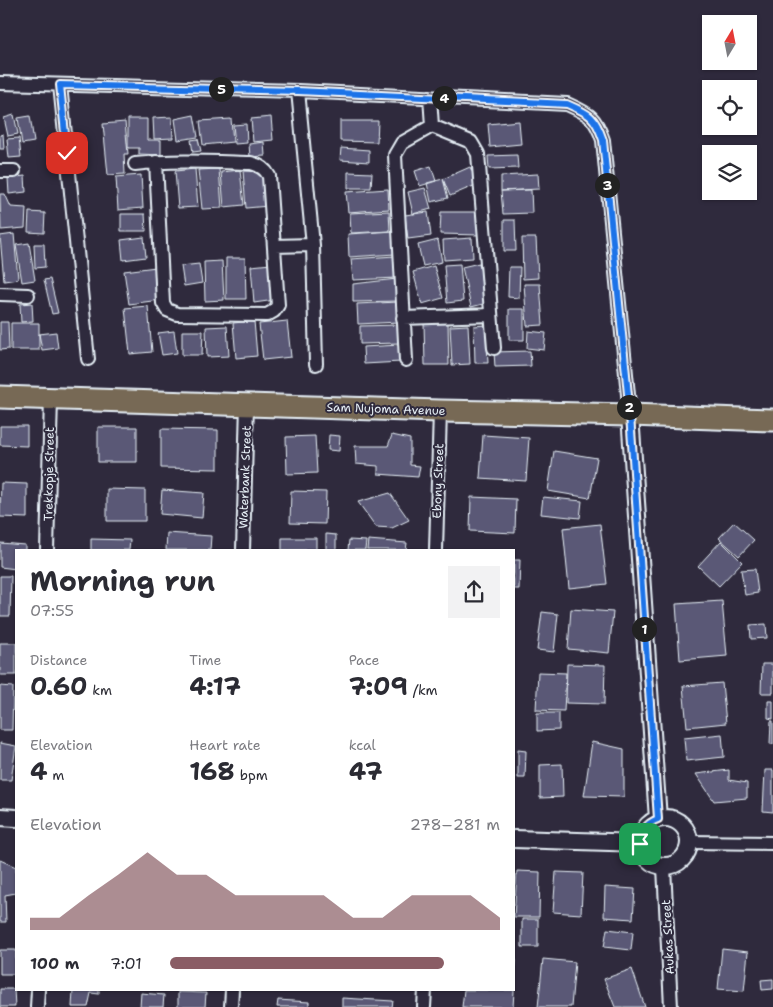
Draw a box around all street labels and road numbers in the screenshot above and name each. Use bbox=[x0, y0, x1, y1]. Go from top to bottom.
street label: Sam Nujoma Avenue bbox=[326, 399, 446, 419]
street label: Waterbank Street bbox=[235, 425, 255, 529]
street label: Trekkopje Street bbox=[40, 427, 58, 521]
street label: Ebony Street bbox=[429, 443, 447, 519]
street label: Aukas Street bbox=[658, 899, 678, 975]

